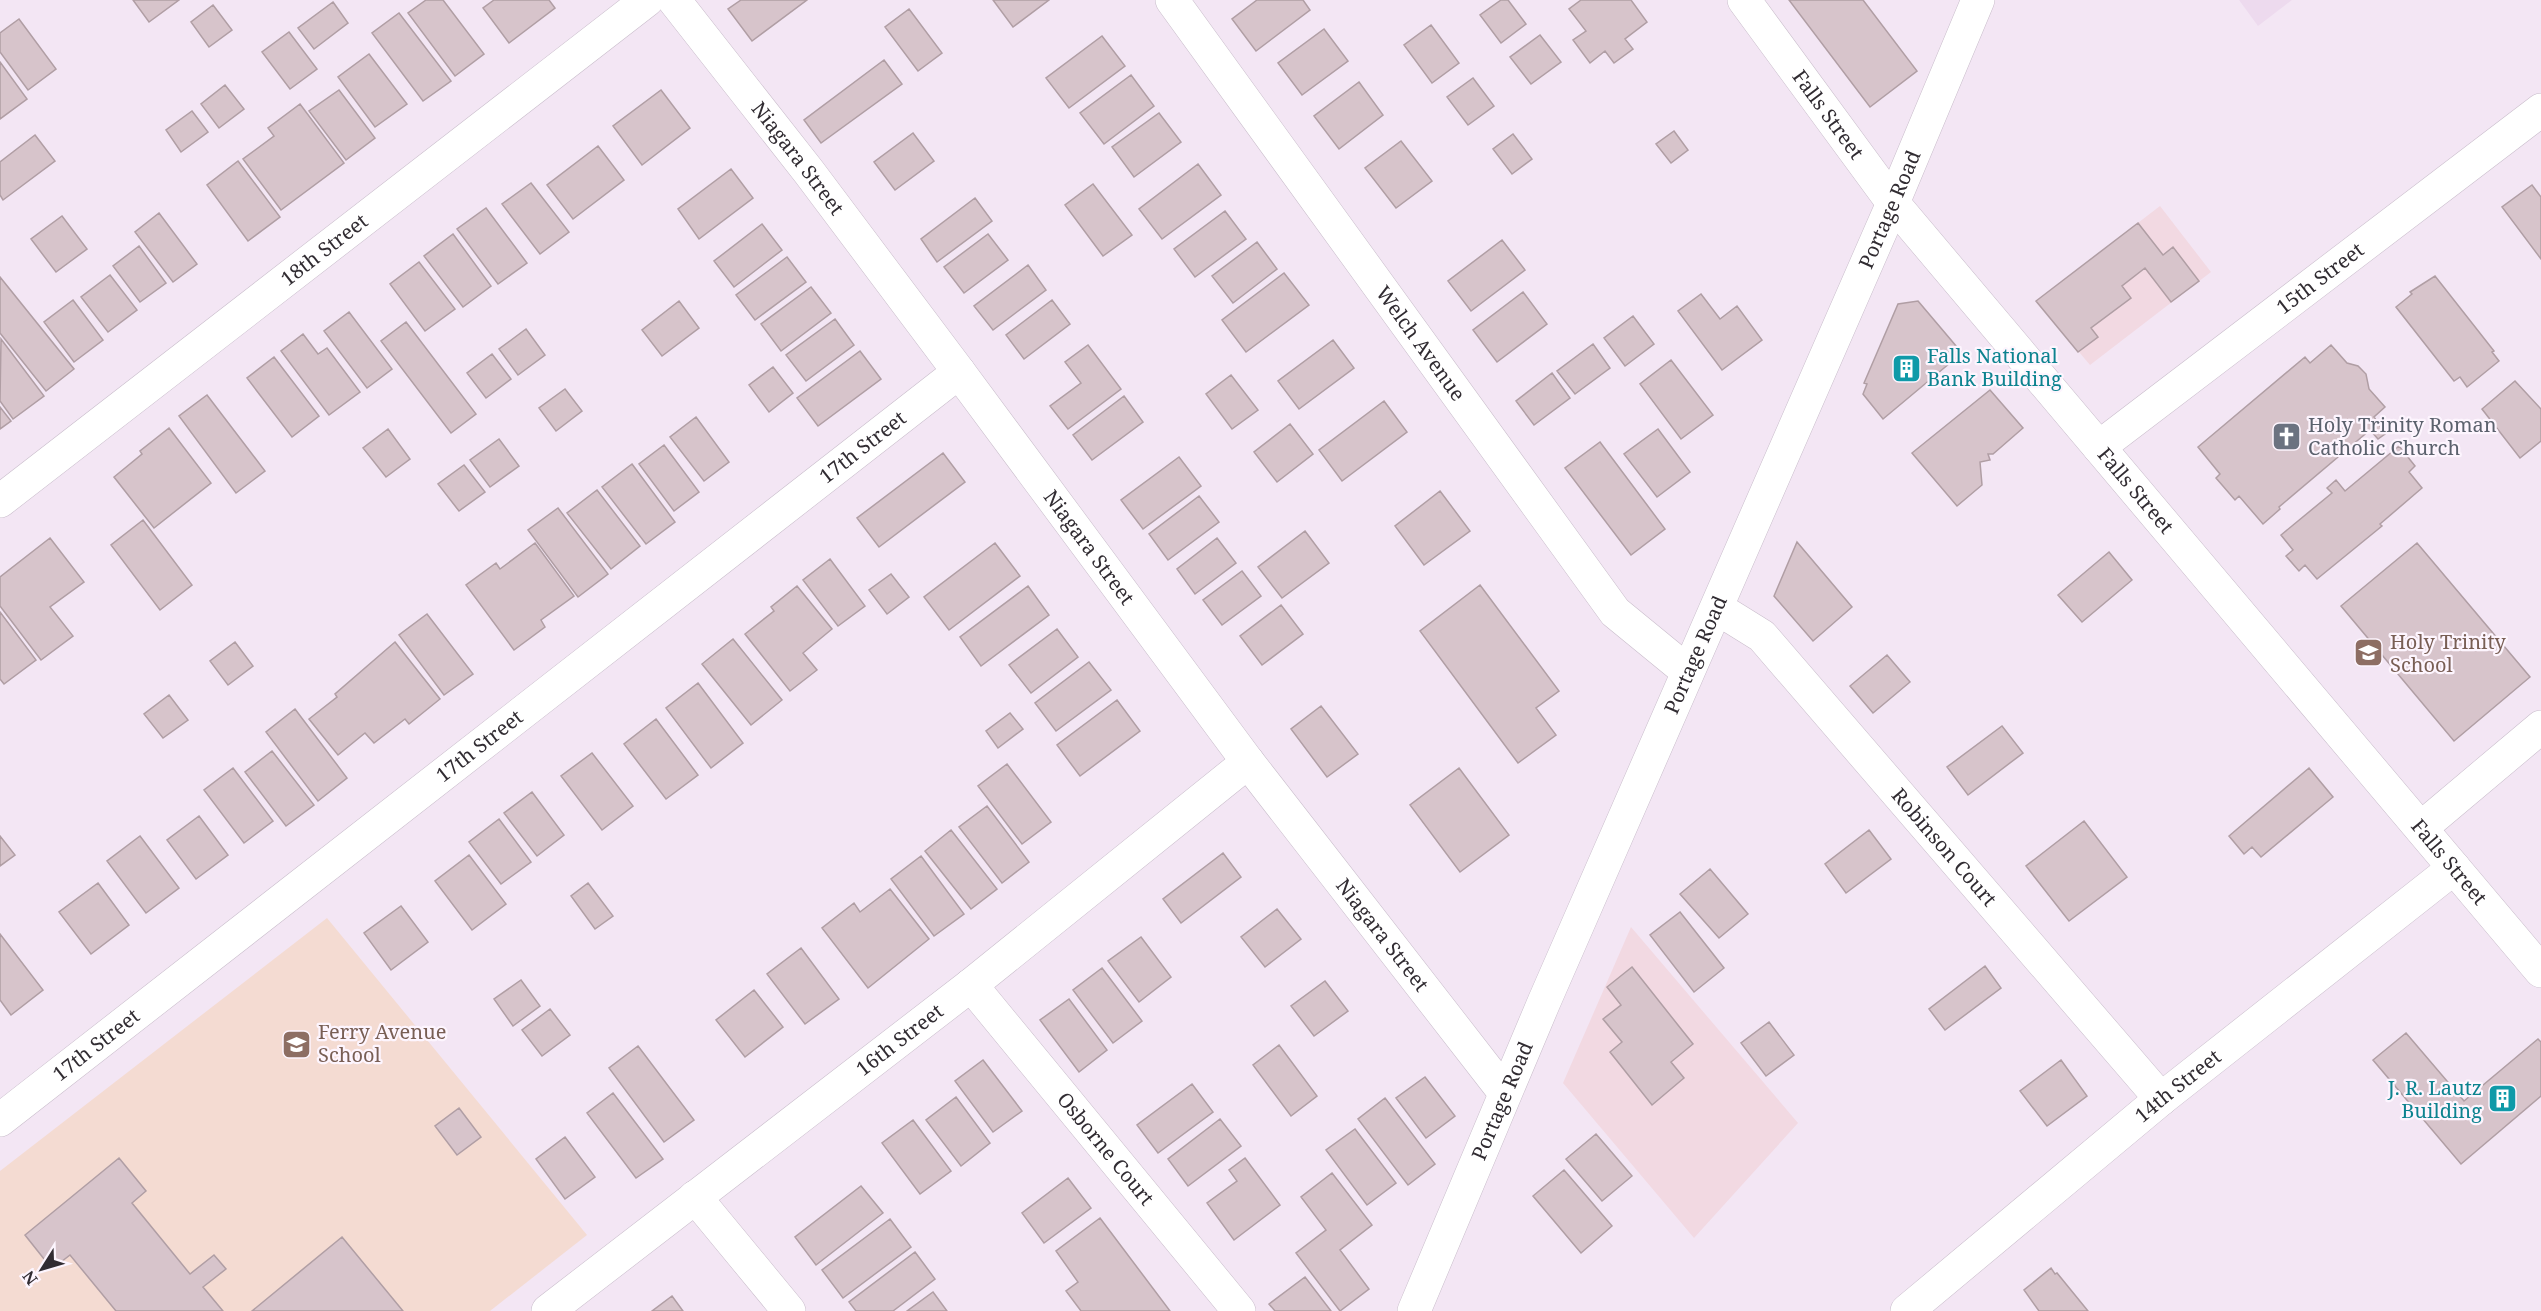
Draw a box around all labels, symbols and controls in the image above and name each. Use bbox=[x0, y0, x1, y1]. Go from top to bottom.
street label: Falls Street bbox=[1787, 64, 1870, 164]
street label: Niagara Street bbox=[746, 96, 850, 220]
street label: Portage Road bbox=[1852, 146, 1927, 273]
street label: 18th Street bbox=[275, 207, 373, 292]
street label: 15th Street bbox=[2271, 236, 2369, 320]
street label: Welch Avenue bbox=[1370, 280, 1472, 406]
place label: Falls National Bank Building bbox=[1927, 342, 2062, 392]
building icon: Falls National Bank Building bbox=[1890, 352, 1922, 384]
street label: 17th Street bbox=[813, 404, 911, 489]
place label: Holy Trinity Roman Catholic Church bbox=[2308, 411, 2497, 461]
church icon: Holy Trinity Roman Catholic Church bbox=[2271, 421, 2303, 453]
street label: Falls Street bbox=[2092, 441, 2180, 539]
street label: Niagara Street bbox=[1038, 484, 1141, 610]
street label: Portage Road bbox=[1658, 591, 1733, 718]
place label: Holy Trinity School bbox=[2390, 628, 2507, 678]
school or university icon: Holy Trinity School bbox=[2353, 637, 2385, 669]
street label: 17th Street bbox=[430, 703, 528, 788]
street label: Robinson Court bbox=[1886, 782, 2003, 912]
street label: Falls Street bbox=[2405, 813, 2493, 910]
street label: Niagara Street bbox=[1330, 873, 1435, 997]
street label: 16th Street bbox=[850, 997, 948, 1082]
street label: 17th Street bbox=[47, 1002, 145, 1087]
place label: Ferry Avenue School bbox=[318, 1018, 447, 1068]
school or university icon: Ferry Avenue School bbox=[281, 1028, 313, 1060]
street label: Portage Road bbox=[1465, 1037, 1539, 1164]
street label: 14th Street bbox=[2129, 1043, 2226, 1128]
place label: J. R. Lautz Building bbox=[2387, 1074, 2482, 1124]
building icon: J. R. Lautz Building bbox=[2487, 1083, 2519, 1115]
street label: Osborne Court bbox=[1051, 1086, 1161, 1211]
north arrow bbox=[12, 1239, 72, 1299]
text: N bbox=[17, 1266, 43, 1290]

